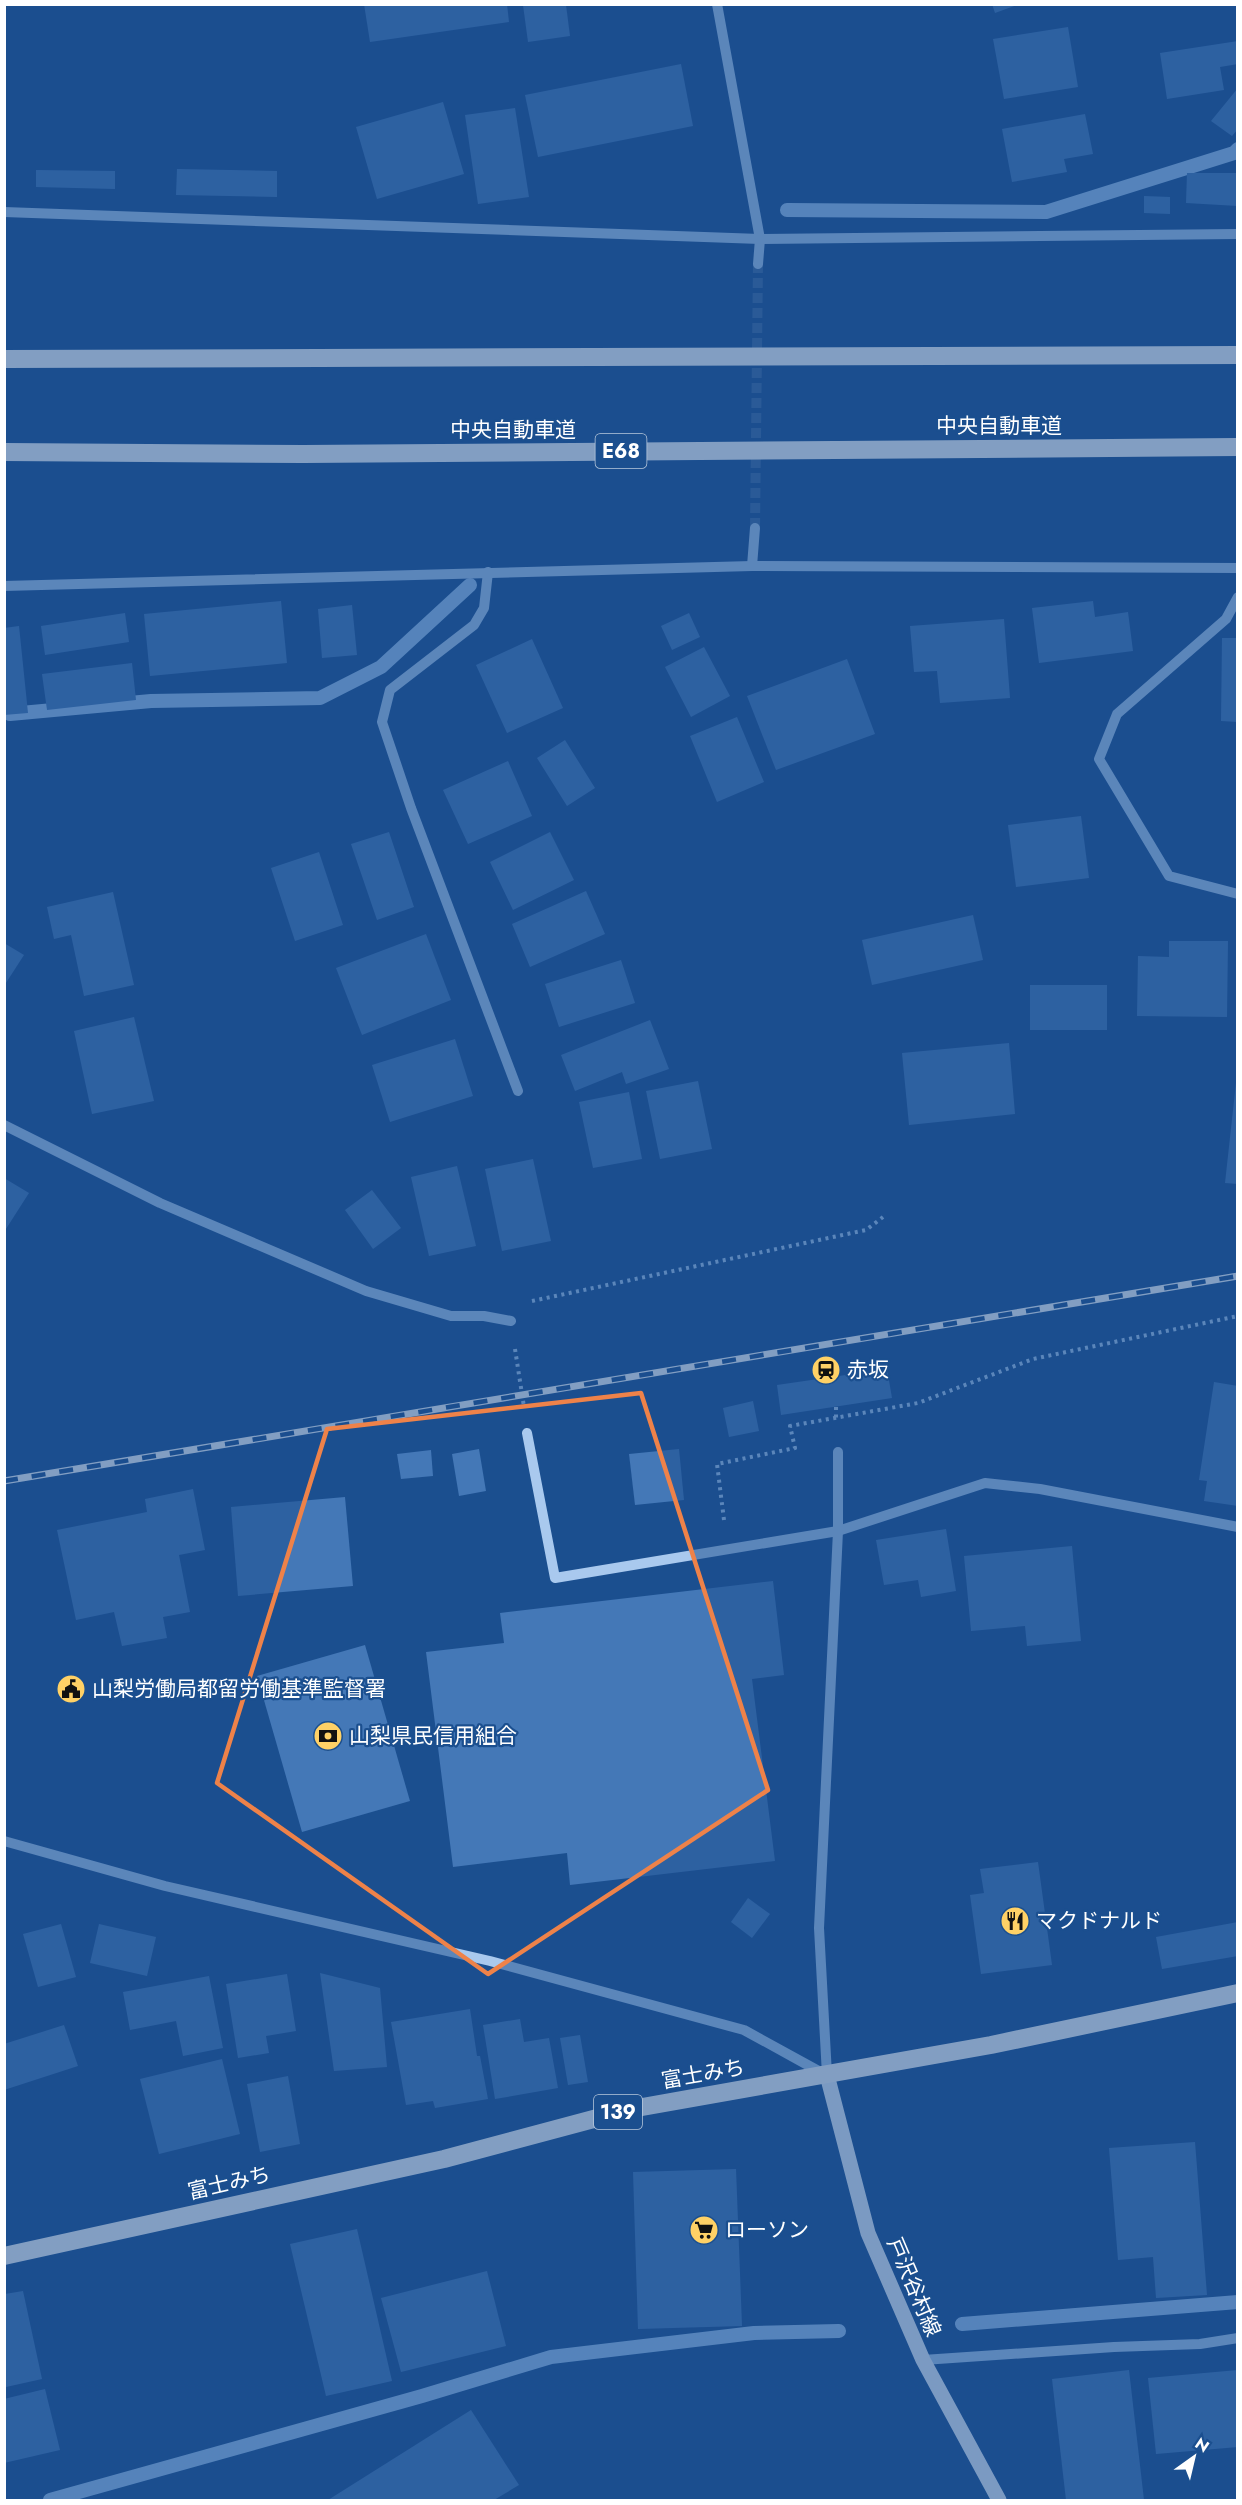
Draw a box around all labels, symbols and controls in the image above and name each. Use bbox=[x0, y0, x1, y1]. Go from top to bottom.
street label: 中央自動車道 bbox=[936, 411, 1062, 441]
street label: 中央自動車道 bbox=[450, 415, 576, 445]
road number: E68 bbox=[596, 434, 646, 468]
station icon: 赤坂 bbox=[810, 1354, 842, 1386]
place label: 赤坂 bbox=[847, 1355, 889, 1385]
public building icon: 山梨労働局都留労働基準監督署 bbox=[55, 1673, 87, 1705]
place label: 山梨労働局都留労働基準監督署 bbox=[92, 1674, 386, 1704]
bank icon: 山梨県民信用組合 bbox=[312, 1720, 344, 1752]
place label: 山梨県民信用組合 bbox=[349, 1721, 517, 1751]
restaurant icon: マクドナルド bbox=[999, 1905, 1031, 1937]
place label: マクドナルド bbox=[1036, 1906, 1162, 1936]
street label: 富士みち bbox=[659, 2052, 747, 2096]
road number: 139 bbox=[594, 2095, 642, 2129]
street label: 富士みち bbox=[185, 2159, 273, 2207]
supermarket icon: ローソン bbox=[688, 2214, 720, 2246]
place label: ローソン bbox=[725, 2215, 809, 2245]
street label: 戸沢谷村線 bbox=[880, 2233, 948, 2341]
north arrow bbox=[1164, 2427, 1224, 2487]
text: N bbox=[1190, 2432, 1214, 2458]

